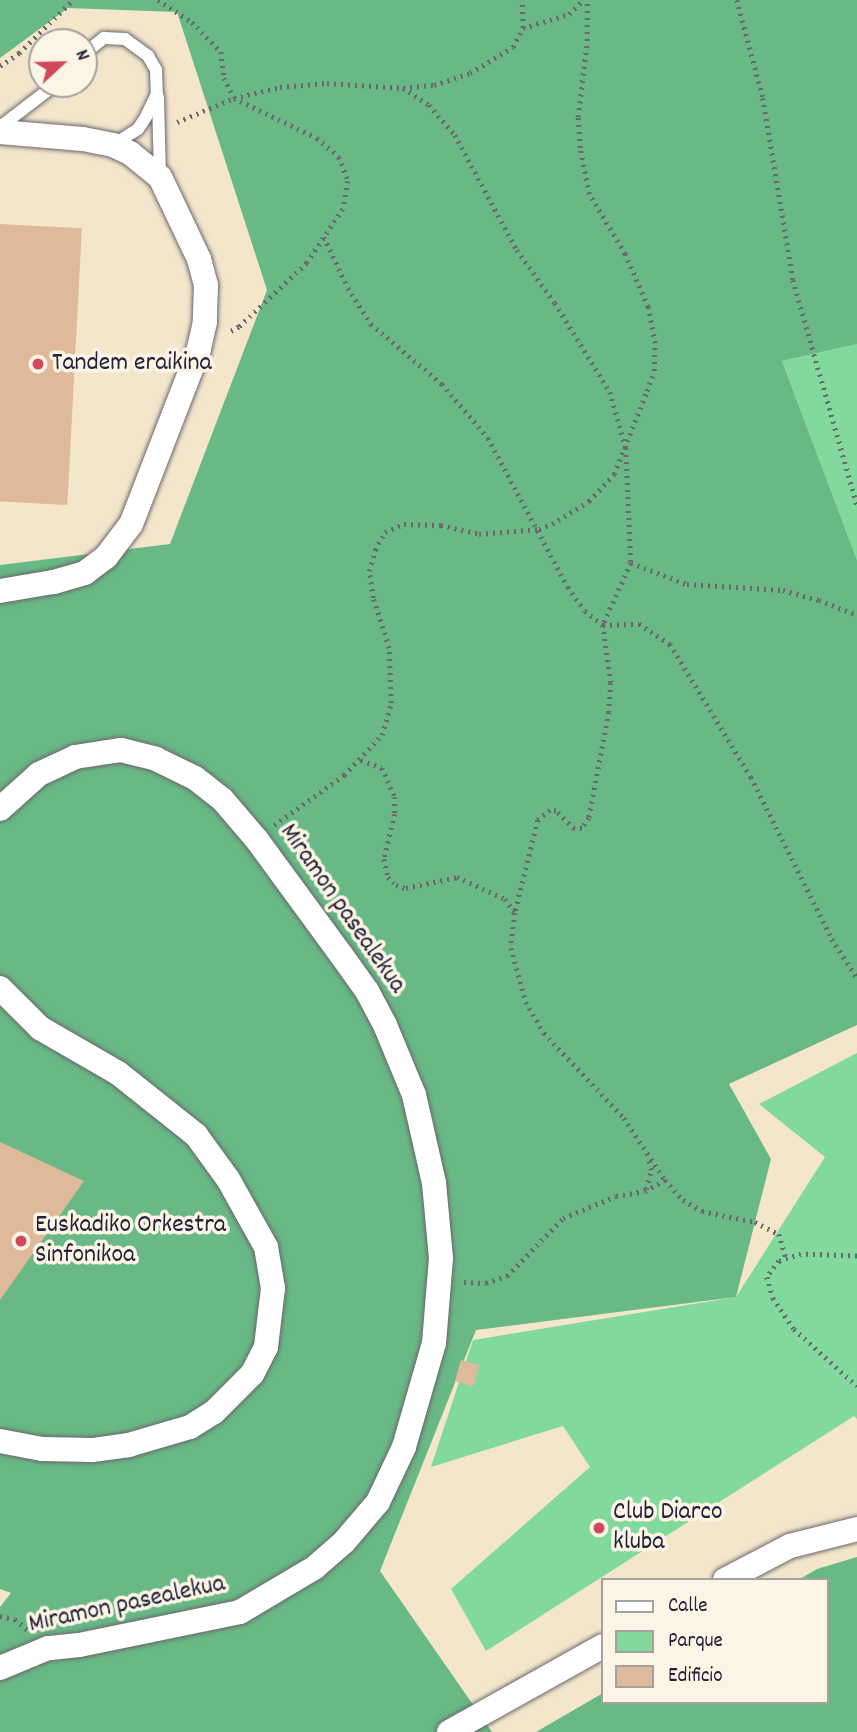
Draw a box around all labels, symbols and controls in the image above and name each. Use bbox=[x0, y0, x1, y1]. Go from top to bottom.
north arrow bbox=[28, 28, 98, 98]
text: N bbox=[67, 46, 95, 65]
place label: Tandem eraikina bbox=[52, 348, 212, 380]
marker: Tandem eraikina bbox=[30, 356, 46, 372]
street label: Miramon pasealekua bbox=[272, 818, 412, 1000]
place label: Euskadiko Orkestra Sinfonikoa bbox=[35, 1210, 226, 1272]
marker: Euskadiko Orkestra Sinfonikoa bbox=[13, 1233, 29, 1249]
place label: Club Diarco kluba bbox=[613, 1497, 722, 1558]
marker: Club Diarco kluba bbox=[591, 1520, 607, 1536]
street label: Miramon pasealekua bbox=[26, 1569, 228, 1641]
legend bbox=[602, 1578, 829, 1704]
text: Calle bbox=[668, 1592, 707, 1622]
text: Parque bbox=[668, 1627, 723, 1657]
text: Edificio bbox=[668, 1662, 723, 1692]

